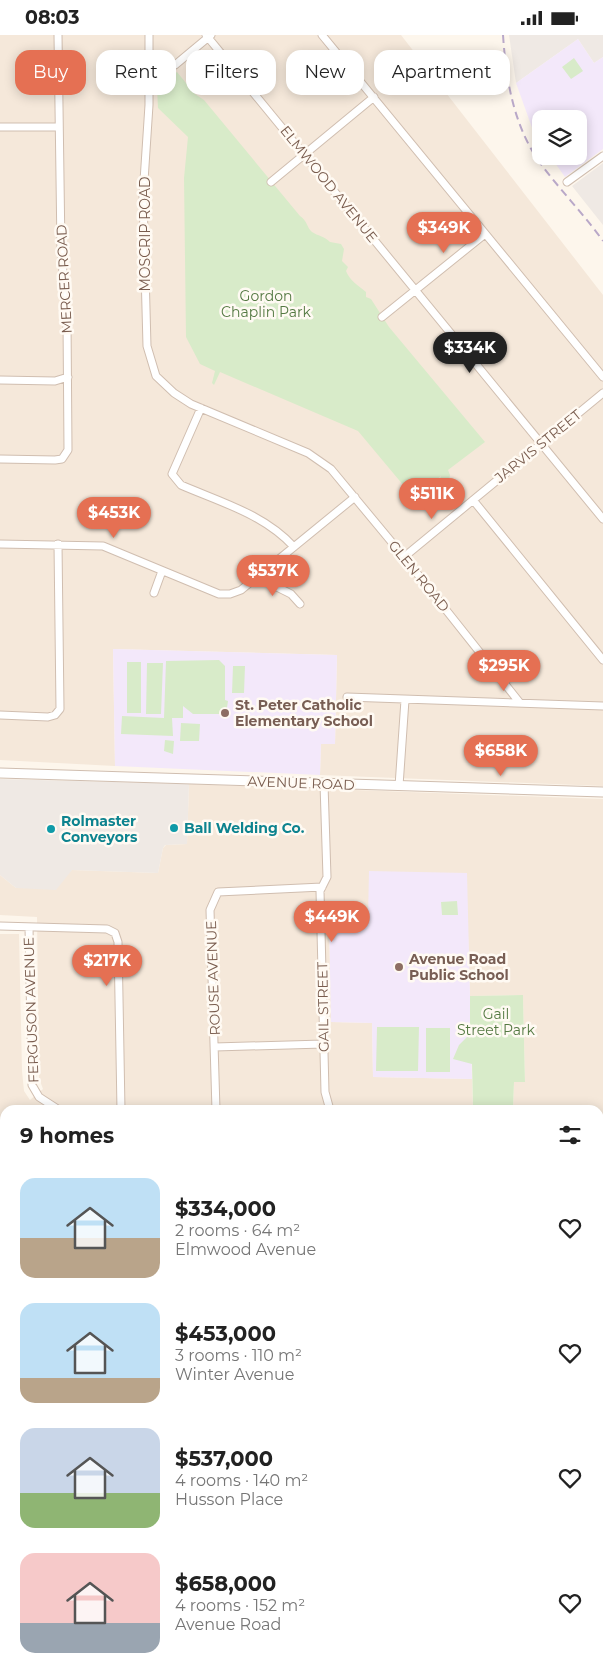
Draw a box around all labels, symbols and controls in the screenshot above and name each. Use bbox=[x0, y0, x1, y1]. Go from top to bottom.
text: 08:03 bbox=[25, 6, 79, 29]
chip: Buy bbox=[15, 50, 86, 95]
chip: Rent bbox=[96, 50, 176, 95]
chip: Filters bbox=[186, 50, 276, 95]
chip: New bbox=[286, 50, 364, 95]
chip: Apartment bbox=[374, 50, 510, 95]
map controls bbox=[532, 110, 587, 165]
button: layers bbox=[532, 110, 587, 165]
street label: ELMWOOD AVENUE bbox=[276, 122, 382, 246]
street label: MOSCRIP ROAD bbox=[136, 176, 154, 292]
pin: $349K bbox=[409, 211, 479, 254]
text: $349K bbox=[418, 218, 470, 237]
street label: MERCER ROAD bbox=[52, 224, 76, 334]
park label: Gordon Chaplin Park bbox=[221, 287, 312, 321]
pin: $334K bbox=[435, 331, 505, 374]
text: $334K bbox=[444, 338, 496, 357]
street label: JARVIS STREET bbox=[490, 406, 585, 487]
pin: $511K bbox=[397, 477, 467, 520]
text: $511K bbox=[410, 484, 454, 503]
pin: $453K bbox=[79, 497, 149, 539]
text: $453K bbox=[88, 503, 140, 522]
street label: GLEN ROAD bbox=[385, 537, 453, 615]
pin: $537K bbox=[238, 555, 308, 597]
text: $537K bbox=[248, 561, 298, 580]
pin: $295K bbox=[469, 649, 539, 692]
text: $295K bbox=[478, 656, 530, 675]
place label: St. Peter Catholic Elementary School bbox=[235, 696, 373, 730]
marker: St. Peter Catholic Elementary School bbox=[219, 707, 231, 719]
pin: $658K bbox=[466, 735, 536, 777]
text: $658K bbox=[475, 741, 527, 760]
street label: AVENUE ROAD bbox=[247, 772, 355, 794]
place label: Rolmaster Conveyors bbox=[61, 812, 138, 846]
place label: Ball Welding Co. bbox=[184, 819, 305, 837]
marker: Ball Welding Co. bbox=[168, 822, 180, 834]
marker: Rolmaster Conveyors bbox=[45, 823, 57, 835]
pin: $449K bbox=[297, 901, 367, 943]
text: $449K bbox=[305, 907, 359, 926]
street label: ROUSE AVENUE bbox=[202, 920, 224, 1036]
street label: FERGUSON AVENUE bbox=[19, 937, 43, 1083]
pin: $217K bbox=[72, 945, 142, 987]
place label: Avenue Road Public School bbox=[408, 950, 509, 984]
text: $217K bbox=[83, 951, 131, 970]
marker: Avenue Road Public School bbox=[393, 961, 405, 973]
street label: GAIL STREET bbox=[313, 962, 333, 1052]
park label: Gail Street Park bbox=[457, 1005, 536, 1039]
icon: filters bbox=[556, 1121, 584, 1149]
text: 9 homes bbox=[20, 1123, 114, 1148]
text: $334,000 bbox=[175, 1196, 276, 1221]
icon: home bbox=[60, 1198, 120, 1258]
icon: heart bbox=[556, 1214, 584, 1242]
text: 2 rooms · 64 m² bbox=[175, 1221, 300, 1240]
text: Elmwood Avenue bbox=[175, 1240, 316, 1259]
text: $453,000 bbox=[175, 1321, 276, 1346]
icon: home bbox=[60, 1323, 120, 1383]
icon: heart bbox=[556, 1339, 584, 1367]
text: 3 rooms · 110 m² bbox=[175, 1346, 302, 1365]
text: Winter Avenue bbox=[175, 1365, 294, 1384]
text: $537,000 bbox=[175, 1446, 273, 1471]
icon: home bbox=[60, 1448, 120, 1508]
icon: heart bbox=[556, 1464, 584, 1492]
text: 4 rooms · 140 m² bbox=[175, 1471, 308, 1490]
text: Husson Place bbox=[175, 1490, 283, 1509]
text: $658,000 bbox=[175, 1571, 276, 1596]
icon: home bbox=[60, 1573, 120, 1633]
icon: heart bbox=[556, 1589, 584, 1617]
text: 4 rooms · 152 m² bbox=[175, 1596, 305, 1615]
text: Avenue Road bbox=[175, 1615, 281, 1634]

